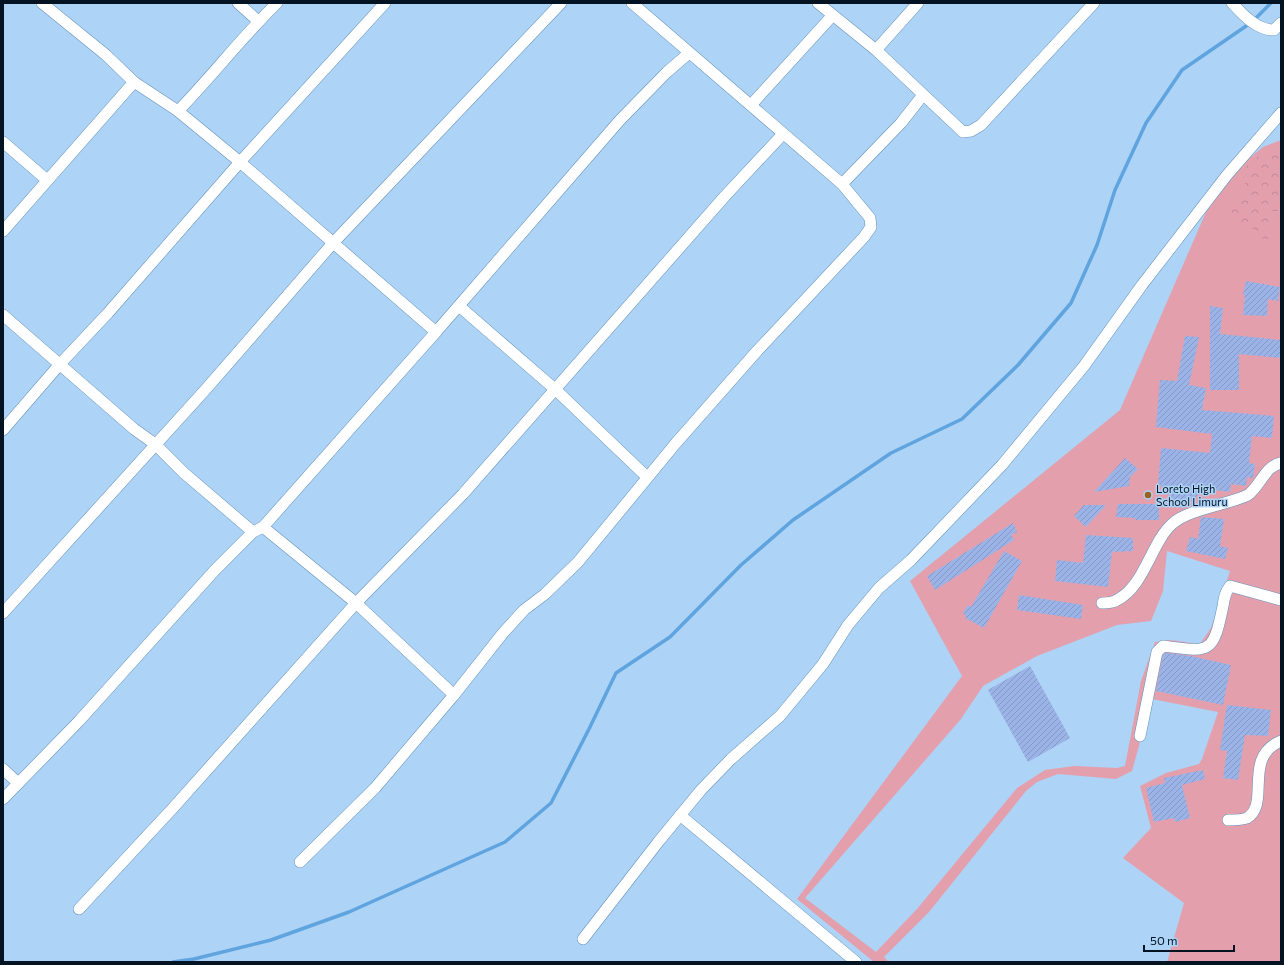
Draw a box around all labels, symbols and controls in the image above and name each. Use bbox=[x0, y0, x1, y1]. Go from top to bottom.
place label: Loreto High School Limuru bbox=[1156, 482, 1228, 508]
marker: Loreto High School Limuru bbox=[1143, 490, 1153, 500]
scale bar bbox=[1144, 927, 1234, 953]
text: 50 m bbox=[1150, 933, 1178, 947]

